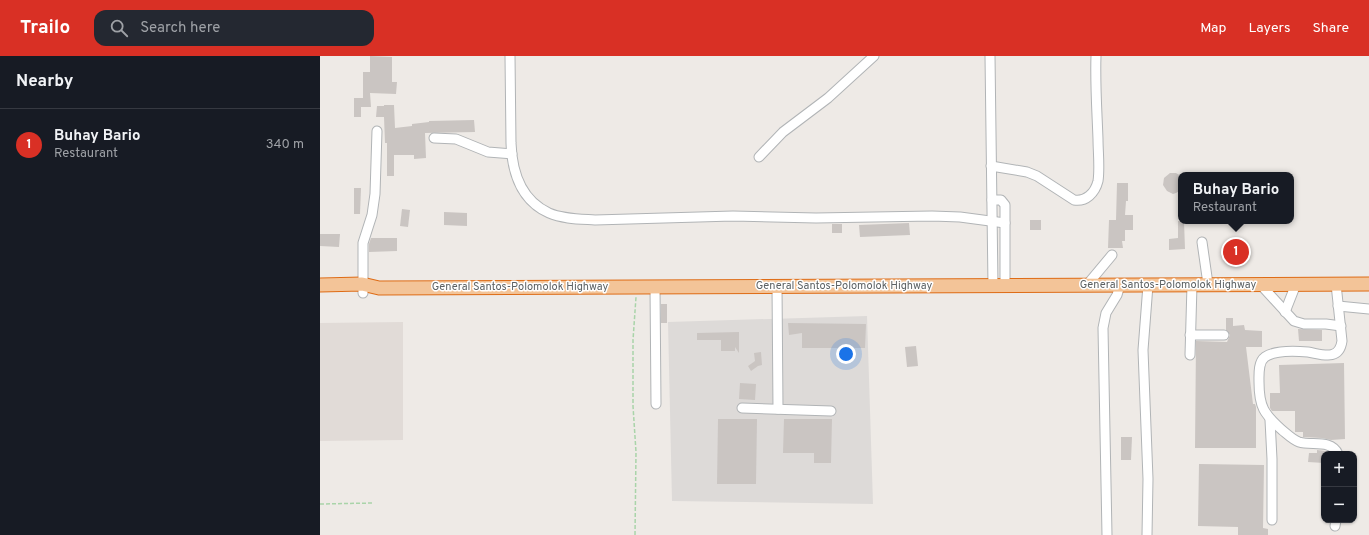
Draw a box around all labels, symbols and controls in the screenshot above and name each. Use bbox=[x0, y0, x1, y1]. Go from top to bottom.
search box bbox=[94, 10, 374, 46]
text: Trailo bbox=[20, 16, 70, 40]
icon: search bbox=[108, 17, 130, 39]
text: Search here bbox=[140, 19, 220, 38]
text: Map bbox=[1200, 20, 1226, 37]
text: Layers bbox=[1248, 20, 1290, 37]
text: Share bbox=[1312, 20, 1349, 37]
text: Nearby bbox=[16, 71, 73, 93]
text: Buhay Bario bbox=[54, 127, 140, 146]
text: 1 bbox=[26, 137, 32, 153]
text: 340 m bbox=[266, 137, 304, 153]
text: Restaurant bbox=[54, 146, 118, 162]
popup bbox=[1178, 172, 1294, 224]
text: Buhay Bario bbox=[1193, 181, 1279, 200]
text: Restaurant bbox=[1193, 200, 1257, 216]
pin: 1 bbox=[1223, 237, 1249, 267]
street label: General Santos-Polomolok Highway bbox=[1080, 278, 1256, 292]
street label: General Santos-Polomolok Highway bbox=[756, 279, 932, 293]
street label: General Santos-Polomolok Highway bbox=[432, 280, 608, 294]
your location bbox=[836, 344, 856, 364]
map controls bbox=[1321, 451, 1357, 523]
button: + bbox=[1321, 451, 1357, 487]
button: − bbox=[1321, 487, 1357, 523]

